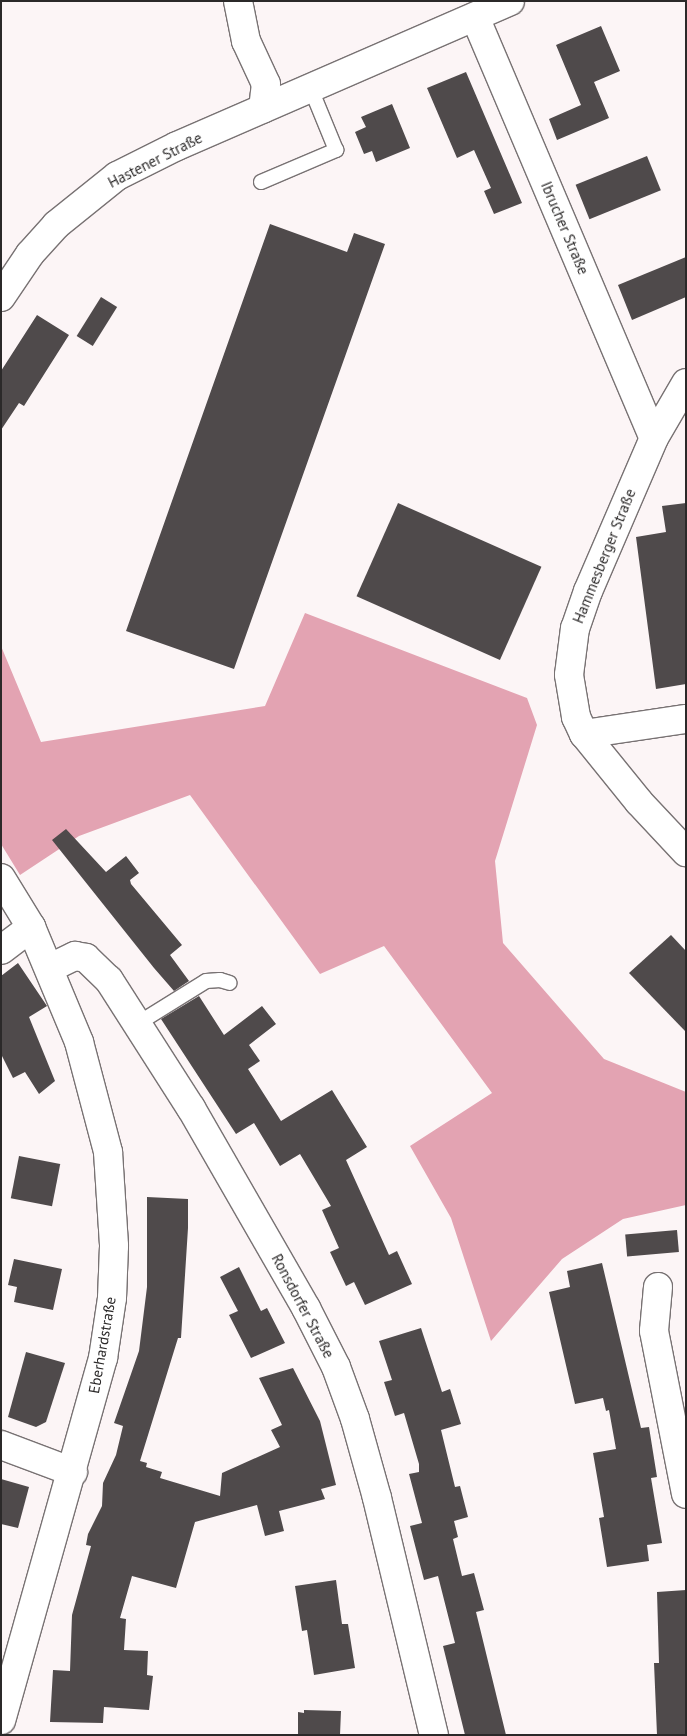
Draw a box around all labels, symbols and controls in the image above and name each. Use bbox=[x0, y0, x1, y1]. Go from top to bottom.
street label: Hastener Straße bbox=[105, 129, 205, 191]
street label: Ibrucher Straße bbox=[537, 179, 593, 277]
street label: Hammesberger Straße bbox=[569, 486, 639, 626]
street label: Ronsdorfer Straße bbox=[268, 1251, 338, 1361]
street label: Eberhardstraße bbox=[85, 1295, 119, 1395]

